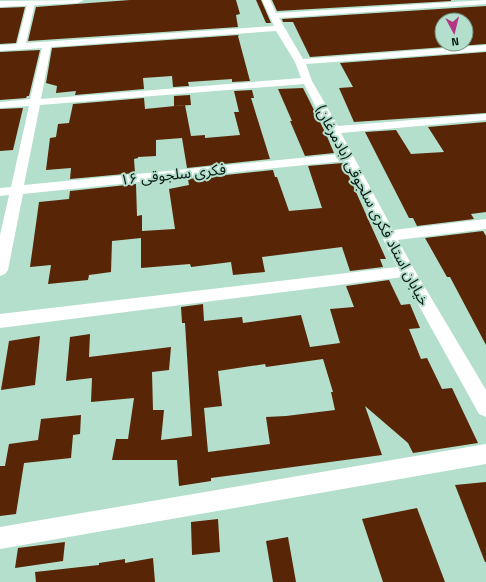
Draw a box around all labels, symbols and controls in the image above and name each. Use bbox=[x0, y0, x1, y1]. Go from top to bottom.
north arrow bbox=[434, 12, 474, 52]
text: N bbox=[450, 34, 460, 50]
street label: خیابان استاد فکری سلجوقی (بادمرغان) bbox=[310, 100, 436, 310]
street label: فکری سلجوقی ۱۶ bbox=[119, 157, 227, 191]

